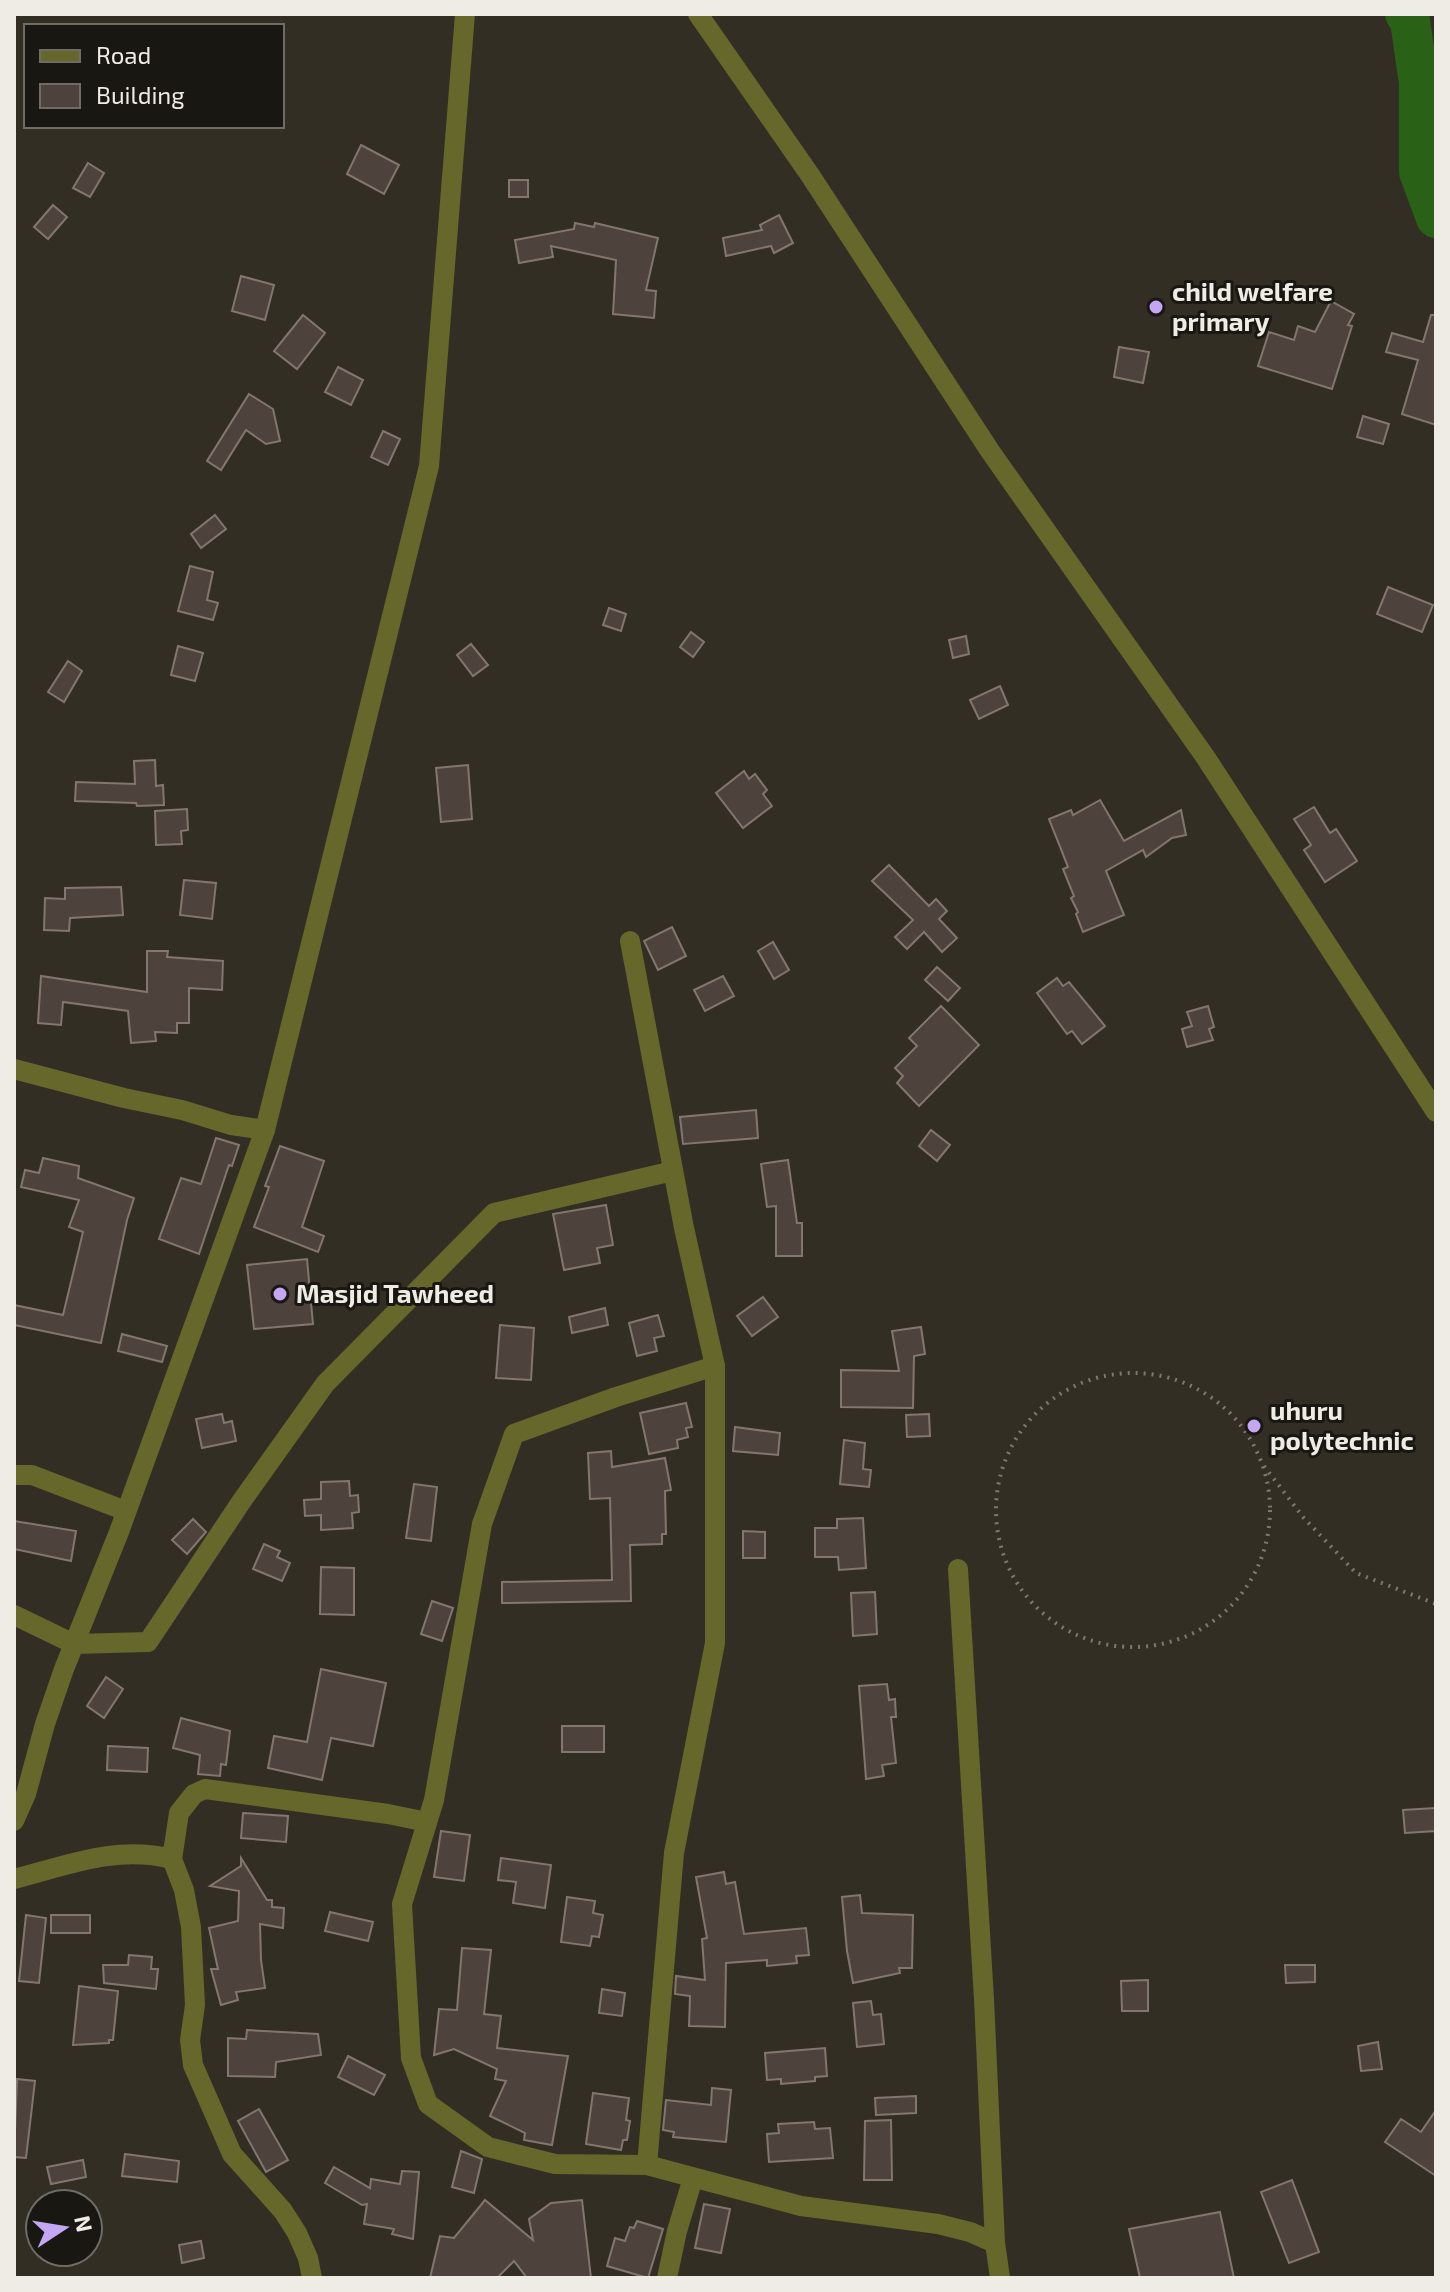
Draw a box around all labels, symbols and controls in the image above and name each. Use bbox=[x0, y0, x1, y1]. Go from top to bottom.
legend bbox=[24, 24, 284, 128]
text: Road bbox=[96, 40, 151, 69]
text: Building bbox=[96, 80, 185, 109]
place label: child welfare primary bbox=[1172, 275, 1333, 337]
marker: child welfare primary bbox=[1147, 298, 1165, 316]
place label: Masjid Tawheed bbox=[296, 1277, 494, 1308]
marker: Masjid Tawheed bbox=[271, 1285, 289, 1303]
place label: uhuru polytechnic bbox=[1270, 1394, 1414, 1456]
marker: uhuru polytechnic bbox=[1245, 1417, 1263, 1435]
north arrow bbox=[24, 2188, 104, 2268]
text: N bbox=[70, 2213, 99, 2234]

